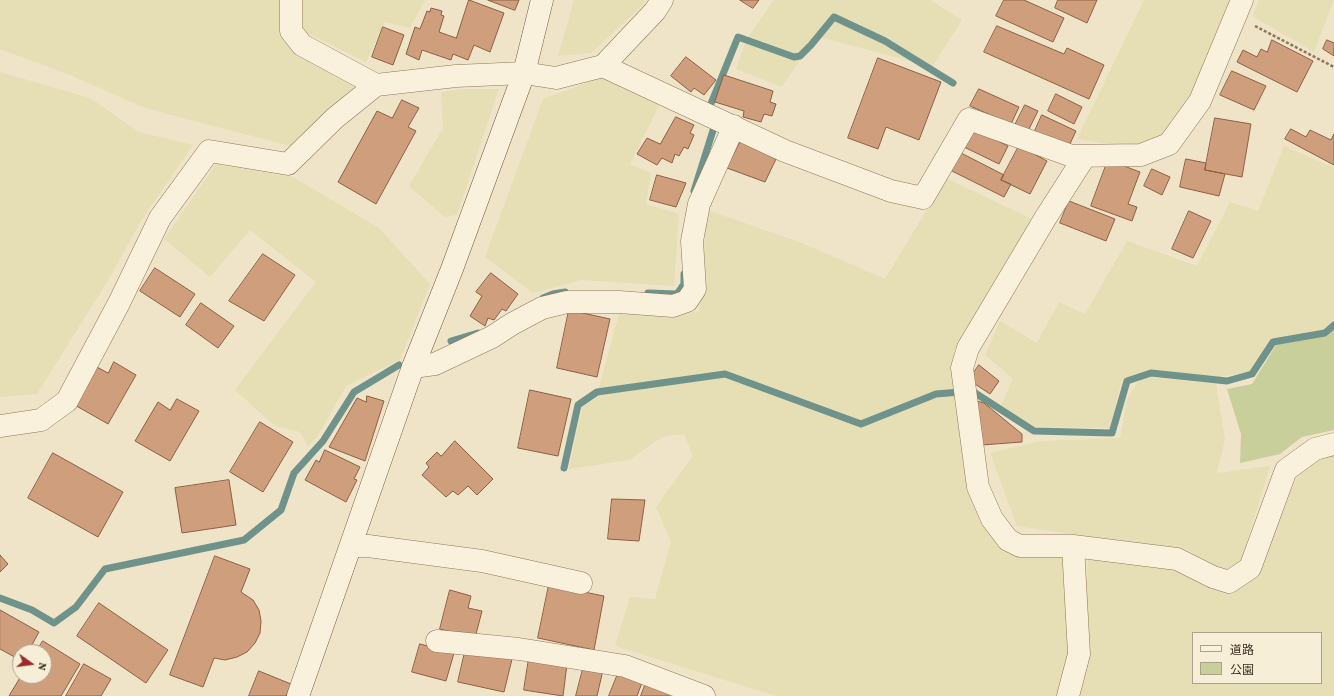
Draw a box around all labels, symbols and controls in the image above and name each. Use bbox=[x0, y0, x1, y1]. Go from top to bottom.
legend bbox=[1192, 632, 1322, 684]
text: 道路 bbox=[1230, 643, 1254, 657]
north arrow bbox=[12, 644, 52, 684]
text: N bbox=[36, 662, 49, 672]
text: 公園 bbox=[1230, 663, 1254, 677]

